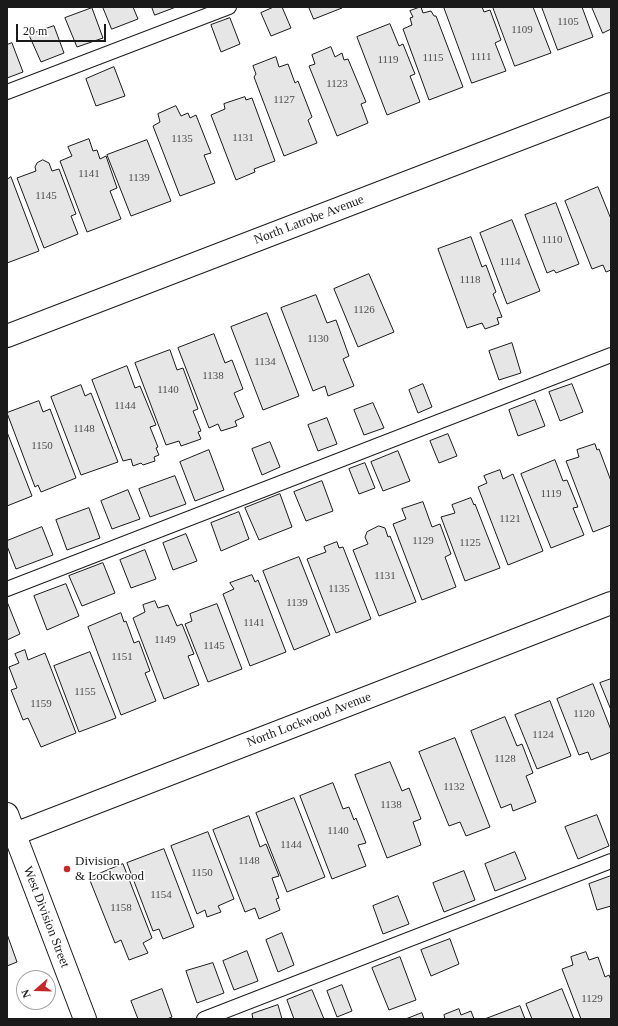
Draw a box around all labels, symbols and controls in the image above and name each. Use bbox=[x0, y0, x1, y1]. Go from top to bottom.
house number: 1105 bbox=[557, 15, 579, 29]
scale bar bbox=[18, 16, 108, 42]
house number: 1109 bbox=[511, 23, 533, 37]
text: 20 m bbox=[23, 24, 47, 38]
house number: 1111 bbox=[471, 50, 491, 64]
house number: 1115 bbox=[422, 51, 444, 65]
house number: 1119 bbox=[377, 53, 399, 67]
house number: 1123 bbox=[326, 77, 348, 91]
house number: 1127 bbox=[273, 93, 295, 107]
house number: 1131 bbox=[232, 131, 254, 145]
house number: 1135 bbox=[171, 132, 193, 146]
house number: 1141 bbox=[78, 167, 100, 181]
house number: 1139 bbox=[128, 171, 150, 185]
house number: 1145 bbox=[35, 189, 57, 203]
street label: North Latrobe Avenue bbox=[252, 192, 366, 248]
house number: 1110 bbox=[541, 233, 563, 247]
house number: 1114 bbox=[499, 255, 521, 269]
house number: 1118 bbox=[459, 273, 481, 287]
house number: 1126 bbox=[353, 303, 375, 317]
house number: 1130 bbox=[307, 332, 329, 346]
house number: 1134 bbox=[254, 355, 276, 369]
house number: 1138 bbox=[202, 369, 224, 383]
house number: 1140 bbox=[157, 383, 179, 397]
house number: 1144 bbox=[114, 399, 136, 413]
house number: 1148 bbox=[73, 422, 95, 436]
house number: 1150 bbox=[31, 439, 53, 453]
house number: 1119 bbox=[540, 487, 562, 501]
house number: 1121 bbox=[499, 512, 521, 526]
house number: 1129 bbox=[412, 534, 434, 548]
house number: 1125 bbox=[459, 536, 481, 550]
house number: 1131 bbox=[374, 569, 396, 583]
house number: 1135 bbox=[328, 582, 350, 596]
house number: 1139 bbox=[286, 596, 308, 610]
house number: 1141 bbox=[243, 616, 265, 630]
house number: 1149 bbox=[154, 633, 176, 647]
house number: 1145 bbox=[203, 639, 225, 653]
house number: 1151 bbox=[111, 650, 133, 664]
house number: 1155 bbox=[74, 685, 96, 699]
street label: North Lockwood Avenue bbox=[245, 689, 373, 751]
house number: 1159 bbox=[30, 697, 52, 711]
house number: 1120 bbox=[573, 707, 595, 721]
house number: 1124 bbox=[532, 728, 554, 742]
house number: 1128 bbox=[494, 752, 516, 766]
house number: 1132 bbox=[443, 780, 465, 794]
house number: 1138 bbox=[380, 798, 402, 812]
house number: 1140 bbox=[327, 824, 349, 838]
house number: 1144 bbox=[280, 838, 302, 852]
place label: Division & Lockwood bbox=[75, 854, 144, 885]
house number: 1148 bbox=[238, 854, 260, 868]
street label: West Division Street bbox=[19, 864, 73, 970]
marker: Division & Lockwood bbox=[62, 864, 72, 874]
house number: 1150 bbox=[191, 866, 213, 880]
house number: 1154 bbox=[150, 888, 172, 902]
house number: 1158 bbox=[110, 901, 132, 915]
north arrow bbox=[16, 970, 56, 1010]
text: N bbox=[19, 988, 33, 1000]
house number: 1129 bbox=[581, 992, 603, 1006]

